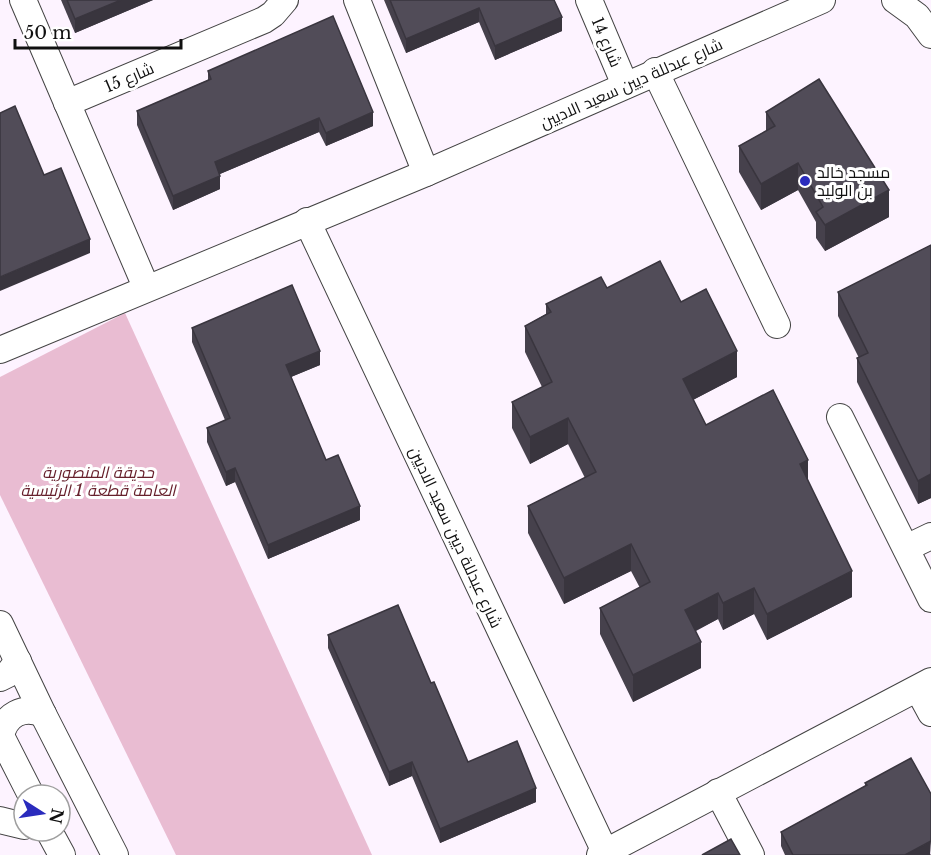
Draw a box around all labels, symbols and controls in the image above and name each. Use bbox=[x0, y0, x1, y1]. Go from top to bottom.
scale bar bbox=[15, 12, 182, 50]
street label: شارع 14 bbox=[586, 14, 626, 71]
text: 50 m bbox=[24, 22, 72, 44]
street label: شارع عبدللة ديين سعيد الاديين bbox=[537, 34, 726, 134]
street label: شارع 15 bbox=[101, 58, 158, 98]
place label: مسجد خالد بن الوليد bbox=[817, 162, 890, 201]
marker: مسجد خالد بن الوليد bbox=[798, 174, 812, 188]
street label: شارع عبدللة ديين سعيد الاديين bbox=[403, 443, 507, 632]
park label: حديقة المنصورية العامة قطعة 1 الرئيسية bbox=[20, 462, 177, 500]
north arrow bbox=[12, 783, 72, 843]
text: N bbox=[45, 807, 68, 826]

